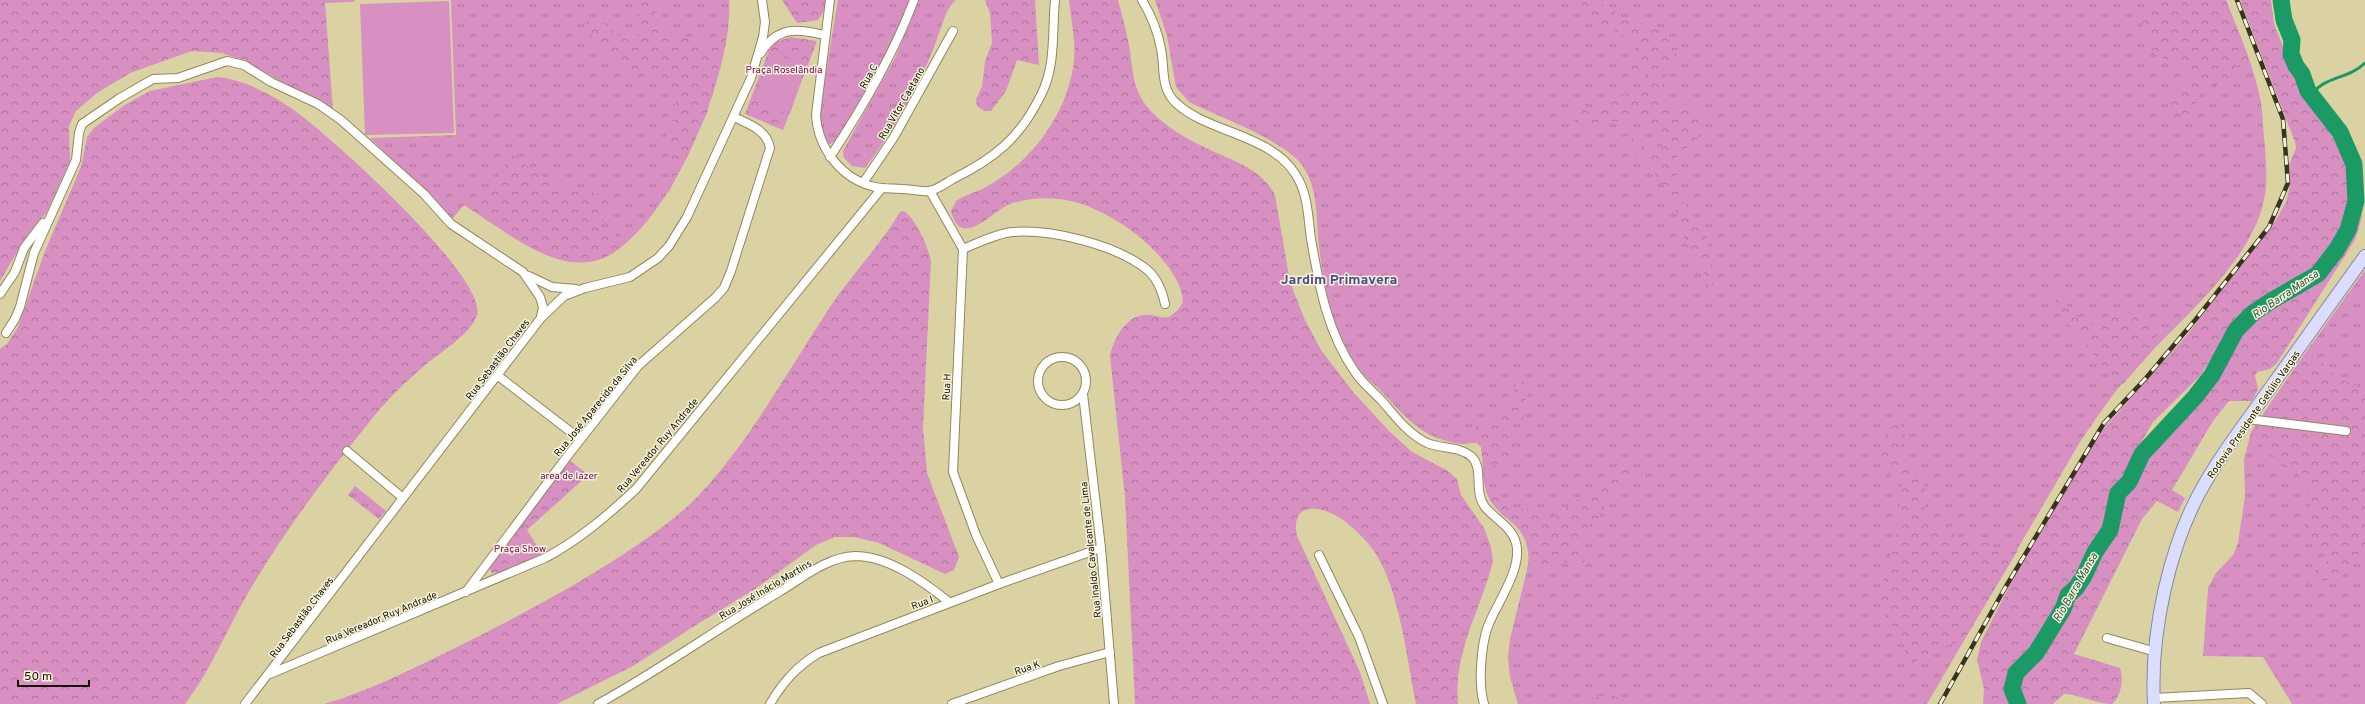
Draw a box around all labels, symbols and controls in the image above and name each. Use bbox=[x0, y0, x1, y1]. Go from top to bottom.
street label: Rua C bbox=[857, 62, 881, 91]
park label: Praça Roselândia bbox=[746, 64, 822, 77]
street label: Rua Vitor Caetano bbox=[876, 65, 929, 142]
water label: Rio Barra Mansa bbox=[2250, 267, 2322, 322]
district label: Jardim Primavera bbox=[1281, 272, 1397, 289]
street label: Rua Sebastião Chaves bbox=[463, 316, 533, 403]
street label: Rodovia Presidente Getúlio Vargas bbox=[2205, 348, 2304, 481]
street label: Rua José Aparecido da Silva bbox=[552, 354, 641, 460]
street label: Rua H bbox=[940, 373, 955, 401]
street label: Rua Vereador Ruy Andrade bbox=[615, 396, 702, 496]
park label: area de lazer bbox=[540, 470, 598, 483]
street label: Rua Inaldo Cavalcante de Lima bbox=[1078, 481, 1105, 618]
park label: Praça Show bbox=[494, 543, 546, 556]
water label: Rio Barra Mansa bbox=[2050, 550, 2101, 625]
street label: Rua José Inácio Martins bbox=[717, 557, 815, 623]
street label: Rua Sebastião Chaves bbox=[267, 574, 337, 661]
street label: Rua Vereador Ruy Andrade bbox=[324, 589, 439, 648]
street label: Rua I bbox=[910, 593, 935, 614]
street label: Rua K bbox=[1013, 658, 1042, 679]
scale bar bbox=[18, 662, 89, 688]
text: 50 m bbox=[24, 669, 52, 685]

